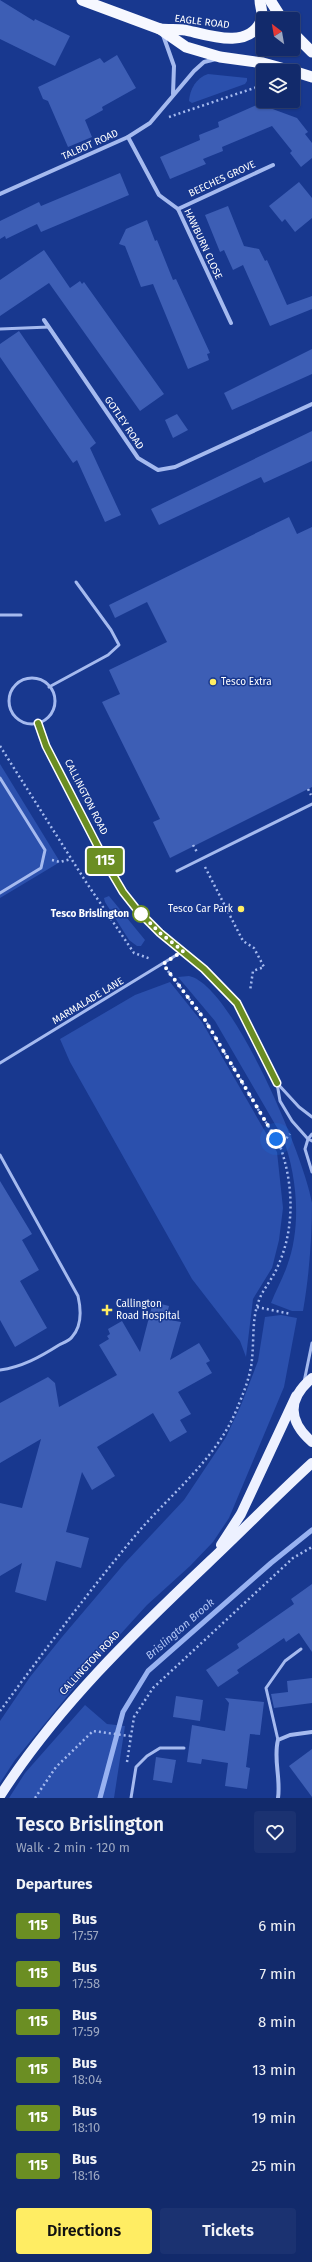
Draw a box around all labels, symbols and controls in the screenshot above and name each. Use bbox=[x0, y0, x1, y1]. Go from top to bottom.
north arrow bbox=[256, 12, 300, 56]
map controls bbox=[256, 12, 300, 108]
street label: EAGLE ROAD bbox=[174, 13, 230, 31]
button: layers bbox=[256, 64, 300, 108]
street label: TALBOT ROAD bbox=[60, 127, 120, 163]
street label: BEECHES GROVE bbox=[187, 158, 257, 200]
street label: HAWBURN CLOSE bbox=[181, 207, 225, 281]
street label: GOTLEY ROAD bbox=[102, 394, 146, 452]
place label: Tesco Extra bbox=[221, 676, 272, 688]
marker: Tesco Extra bbox=[208, 677, 218, 687]
street label: CALLINGTON ROAD bbox=[62, 757, 110, 837]
line badge: 115 bbox=[82, 848, 128, 874]
text: 115 bbox=[95, 852, 115, 869]
place label: Tesco Car Park bbox=[168, 903, 234, 915]
marker: Tesco Car Park bbox=[236, 904, 246, 914]
marker: Tesco Brislington bbox=[132, 905, 150, 923]
place label: Tesco Brislington bbox=[51, 908, 129, 920]
street label: MARMALADE LANE bbox=[50, 975, 126, 1027]
your location bbox=[266, 1129, 286, 1149]
place label: Callington Road Hospital bbox=[116, 1298, 180, 1322]
marker: Callington Road Hospital bbox=[101, 1304, 113, 1316]
water label: Brislington Brook bbox=[143, 1596, 217, 1662]
street label: CALLINGTON ROAD bbox=[57, 1628, 123, 1698]
button: heart bbox=[254, 1811, 296, 1853]
text: Tesco Brislington bbox=[16, 1813, 164, 1836]
text: Walk · 2 min · 120 m bbox=[16, 1840, 130, 1855]
text: Departures bbox=[16, 1875, 93, 1893]
text: Bus bbox=[72, 1910, 97, 1928]
text: 115 bbox=[28, 1917, 48, 1934]
text: 6 min bbox=[258, 1917, 296, 1935]
text: 17:57 bbox=[72, 1928, 99, 1943]
text: Bus bbox=[72, 1958, 97, 1976]
text: 115 bbox=[28, 1965, 48, 1982]
text: 7 min bbox=[259, 1965, 296, 1983]
text: 17:58 bbox=[72, 1976, 100, 1991]
text: Bus bbox=[72, 2006, 97, 2024]
text: 115 bbox=[28, 2013, 48, 2030]
text: 8 min bbox=[258, 2013, 296, 2031]
text: 17:59 bbox=[72, 2024, 100, 2039]
text: Bus bbox=[72, 2054, 97, 2072]
text: 115 bbox=[28, 2061, 48, 2078]
text: 13 min bbox=[252, 2061, 296, 2079]
text: 18:04 bbox=[72, 2072, 102, 2087]
text: Bus bbox=[72, 2102, 97, 2120]
text: 115 bbox=[28, 2109, 48, 2126]
text: 19 min bbox=[252, 2109, 296, 2127]
text: 18:10 bbox=[72, 2120, 100, 2135]
text: Bus bbox=[72, 2150, 97, 2168]
text: 115 bbox=[28, 2157, 48, 2174]
text: 25 min bbox=[251, 2157, 296, 2175]
text: 18:16 bbox=[72, 2168, 100, 2183]
button: Directions bbox=[16, 2208, 152, 2254]
button: Tickets bbox=[160, 2208, 296, 2254]

